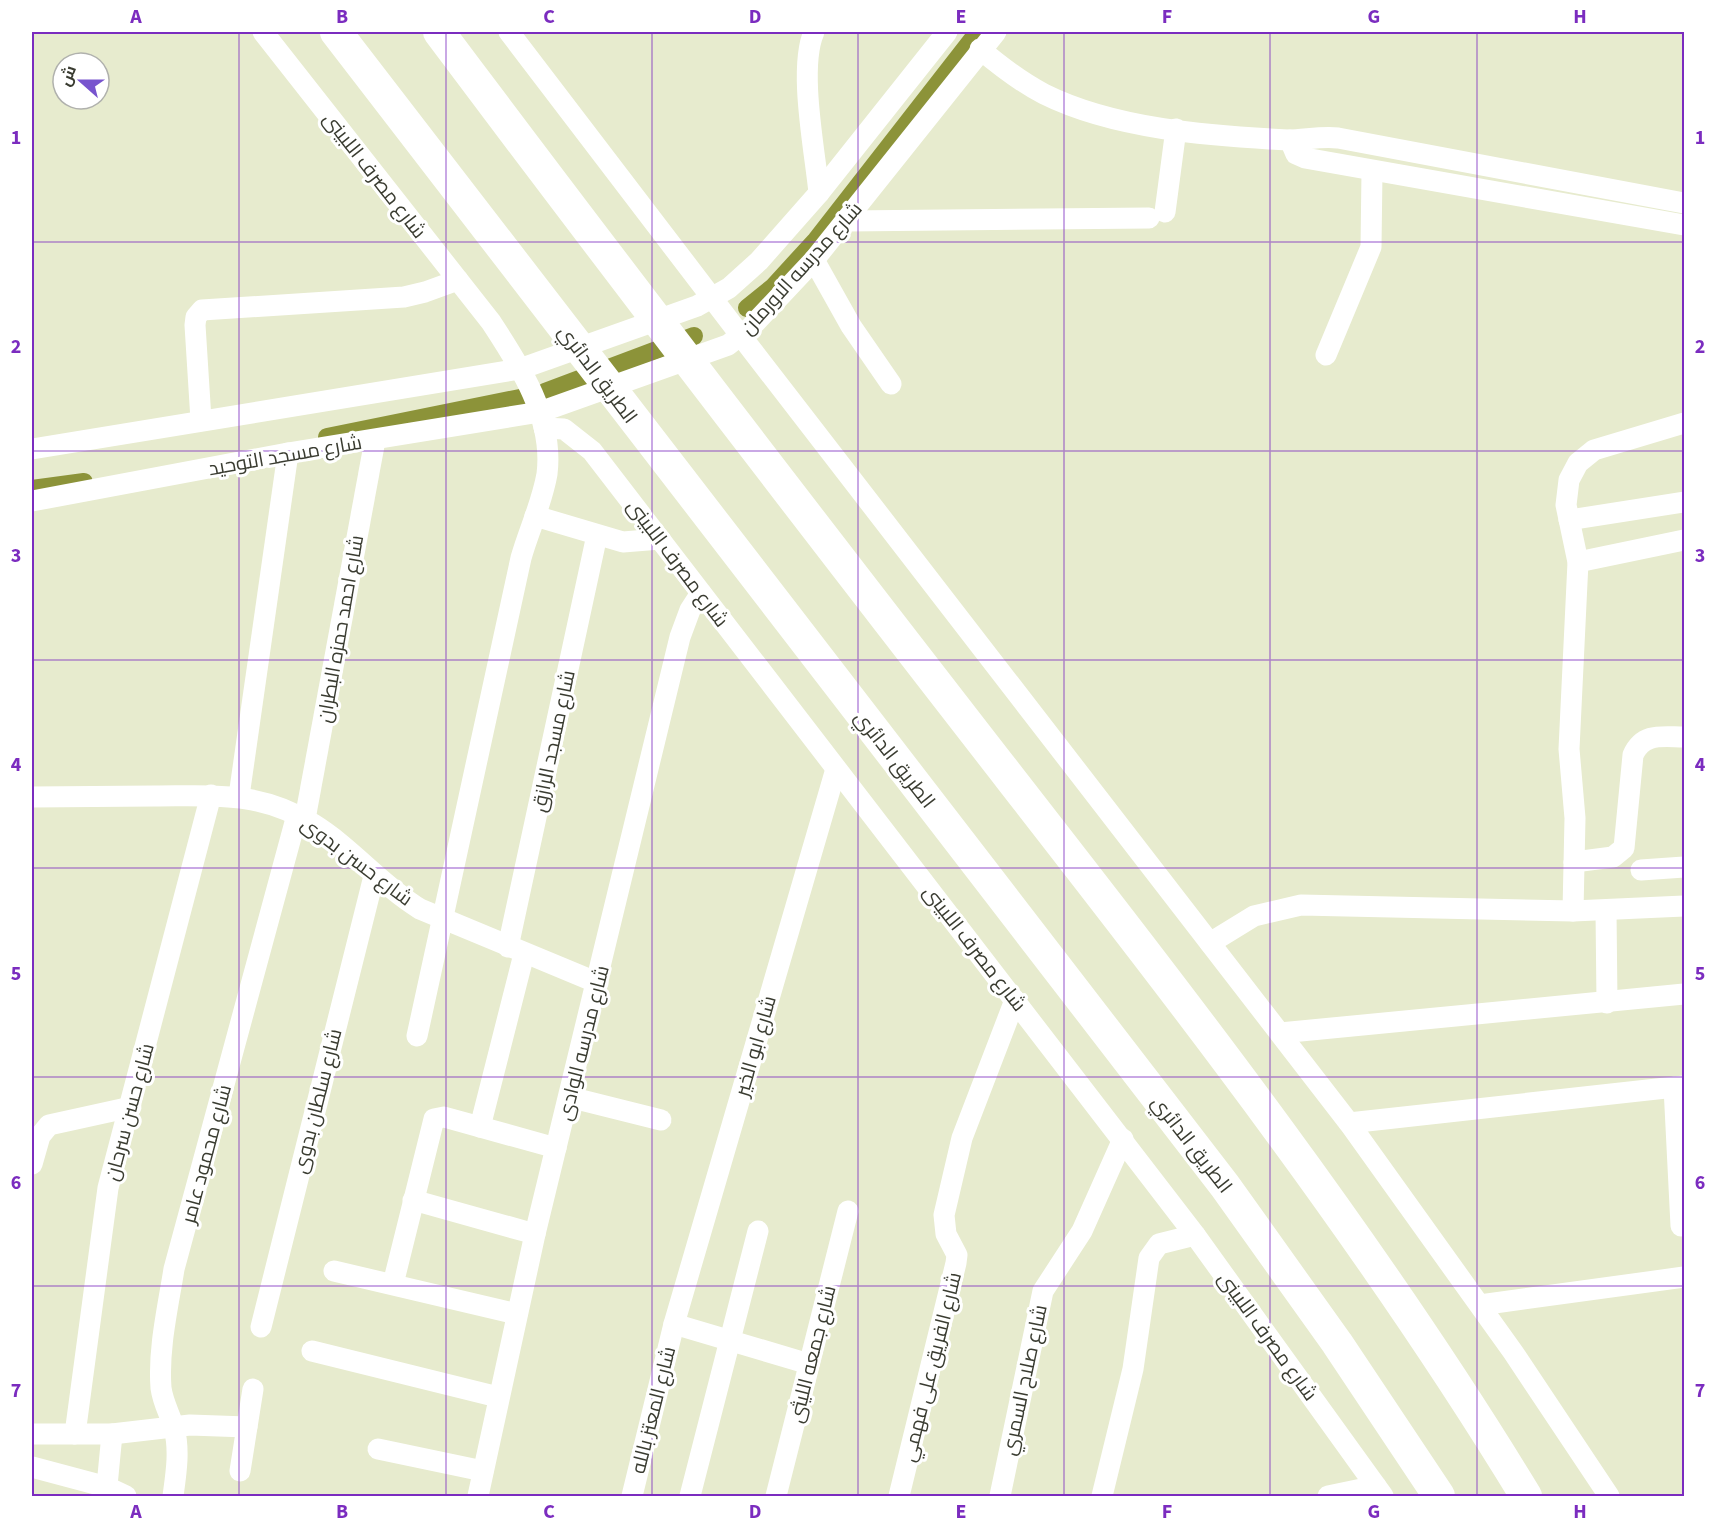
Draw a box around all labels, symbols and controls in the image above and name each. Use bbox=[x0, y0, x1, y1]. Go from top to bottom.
text: A bbox=[129, 3, 142, 31]
text: B bbox=[336, 3, 348, 31]
text: C bbox=[543, 3, 555, 31]
text: D bbox=[749, 3, 761, 31]
text: E bbox=[956, 3, 966, 31]
text: F bbox=[1162, 3, 1172, 31]
text: G bbox=[1368, 3, 1380, 31]
text: H bbox=[1573, 3, 1587, 31]
north arrow bbox=[51, 51, 111, 111]
text: ش bbox=[54, 62, 82, 90]
street label: شارع مصرف اللبينى bbox=[316, 106, 433, 245]
text: 1 bbox=[11, 124, 21, 152]
text: 1 bbox=[1695, 124, 1705, 152]
street label: شارع مدرسه الاورمان bbox=[734, 196, 869, 341]
street label: الطريق الدائري bbox=[550, 319, 644, 430]
text: 2 bbox=[11, 333, 21, 361]
text: 2 bbox=[1695, 333, 1705, 361]
street label: شارع مسجد التوحيد bbox=[206, 429, 364, 483]
street label: شارع مصرف اللبينى bbox=[620, 494, 735, 633]
street label: شارع احمد حمزه البطران bbox=[311, 533, 371, 725]
text: 3 bbox=[11, 542, 21, 570]
text: 3 bbox=[1695, 542, 1705, 570]
street label: شارع مسجد الرازق bbox=[525, 668, 583, 815]
street label: الطريق الدائري bbox=[846, 705, 941, 815]
text: 4 bbox=[11, 751, 22, 779]
text: 4 bbox=[1695, 751, 1706, 779]
street label: شارع حسن بدوى bbox=[295, 810, 418, 913]
street label: شارع مصرف اللبينى bbox=[916, 879, 1033, 1018]
text: 5 bbox=[11, 960, 21, 988]
text: 5 bbox=[1695, 960, 1705, 988]
street label: شارع مدرسه الوادى bbox=[551, 963, 617, 1124]
street label: شارع ابو الخير bbox=[728, 993, 784, 1101]
street label: شارع سلطان بدوى bbox=[286, 1026, 350, 1177]
street label: شارع حسن سرحان bbox=[98, 1040, 162, 1184]
street label: شارع محمود عامر bbox=[175, 1082, 239, 1228]
street label: الطريق الدائري bbox=[1143, 1090, 1238, 1200]
text: 6 bbox=[11, 1169, 21, 1197]
text: 6 bbox=[1695, 1169, 1705, 1197]
street label: شارع مصرف اللبينى bbox=[1211, 1266, 1324, 1407]
street label: شارع الفريق على فهمي bbox=[895, 1269, 970, 1465]
street label: شارع جمعه الليثى bbox=[782, 1283, 844, 1426]
street label: شارع صلاح السمري bbox=[995, 1302, 1056, 1458]
street label: شارع المعتز بالله bbox=[625, 1344, 683, 1477]
text: 7 bbox=[11, 1377, 21, 1405]
text: 7 bbox=[1695, 1377, 1705, 1405]
text: A bbox=[129, 1498, 142, 1526]
text: B bbox=[336, 1498, 348, 1526]
text: C bbox=[543, 1498, 555, 1526]
text: D bbox=[749, 1498, 761, 1526]
text: E bbox=[956, 1498, 966, 1526]
text: F bbox=[1162, 1498, 1172, 1526]
text: G bbox=[1368, 1498, 1380, 1526]
text: H bbox=[1573, 1498, 1587, 1526]

